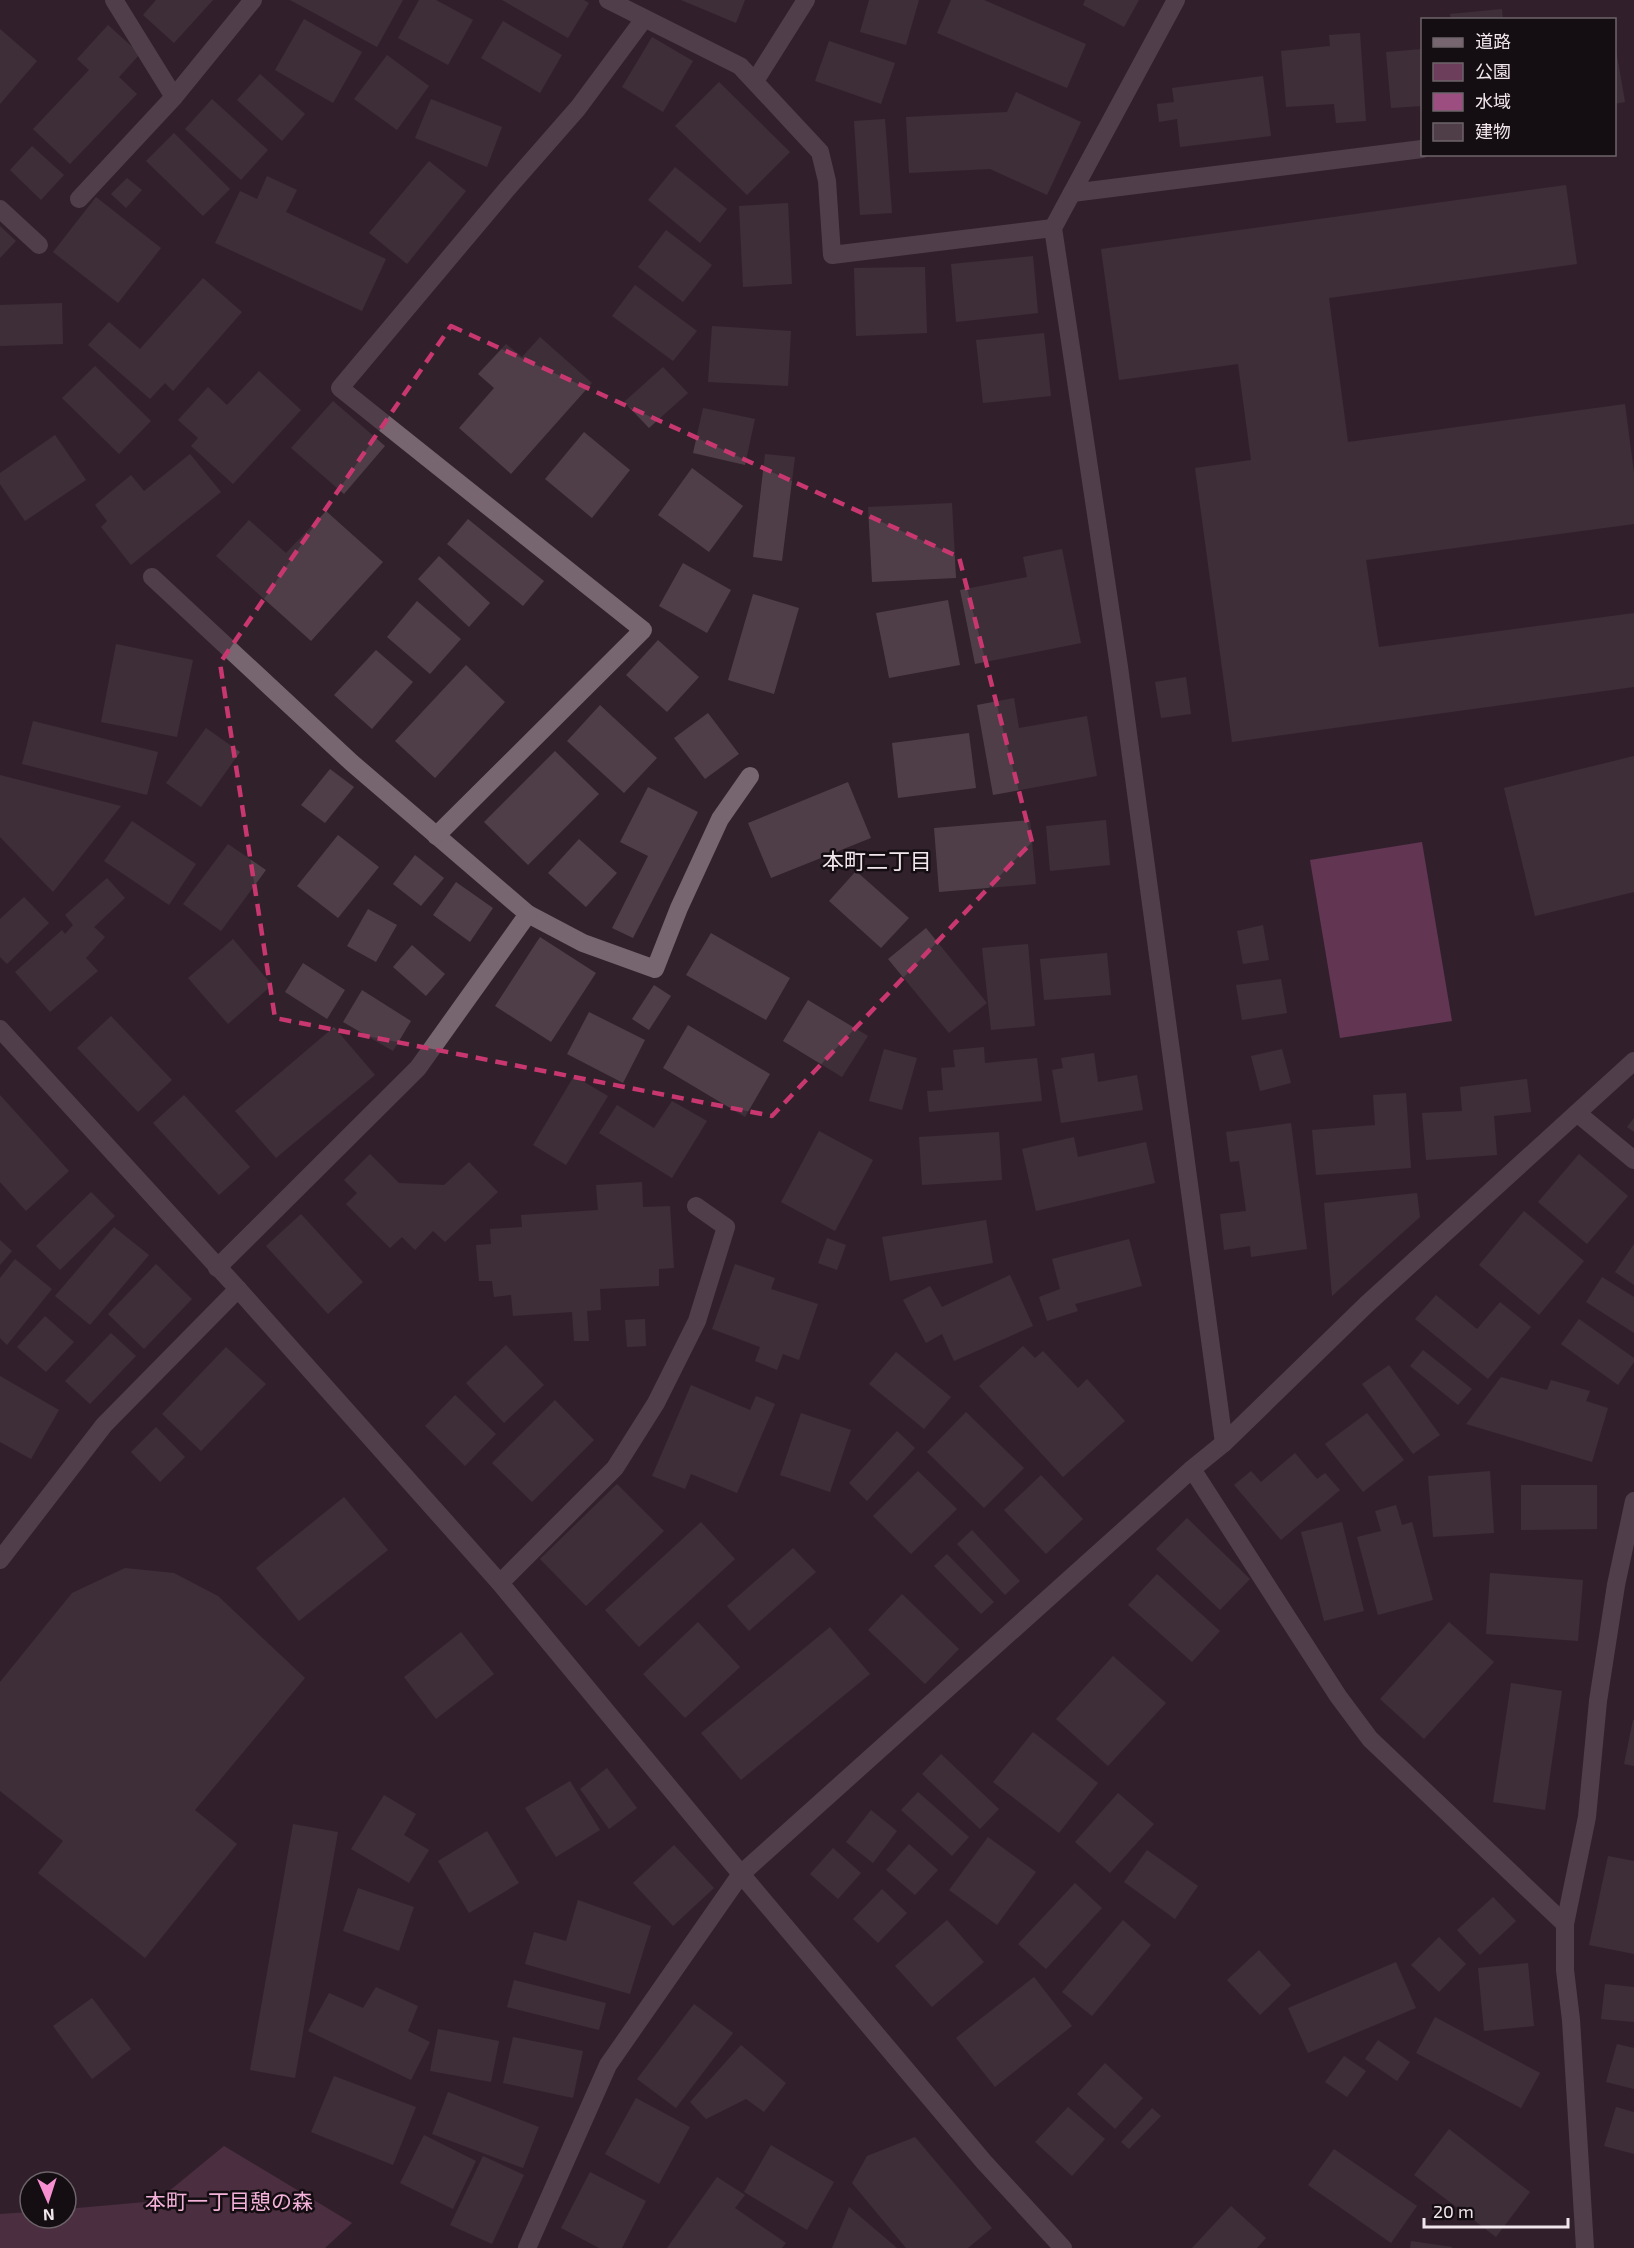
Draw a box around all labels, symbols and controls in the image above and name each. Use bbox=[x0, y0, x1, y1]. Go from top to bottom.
legend bbox=[1421, 18, 1616, 156]
text: 道路 bbox=[1475, 30, 1511, 52]
text: 公園 bbox=[1475, 60, 1511, 82]
text: 水域 bbox=[1475, 90, 1511, 112]
text: 建物 bbox=[1475, 120, 1511, 142]
district label: 本町二丁目 bbox=[822, 847, 932, 873]
north arrow bbox=[18, 2170, 78, 2230]
park label: 本町一丁目憩の森 bbox=[145, 2188, 313, 2213]
scale bar bbox=[1424, 2191, 1568, 2229]
text: 20 m bbox=[1433, 2200, 1474, 2222]
text: N bbox=[43, 2206, 55, 2225]

